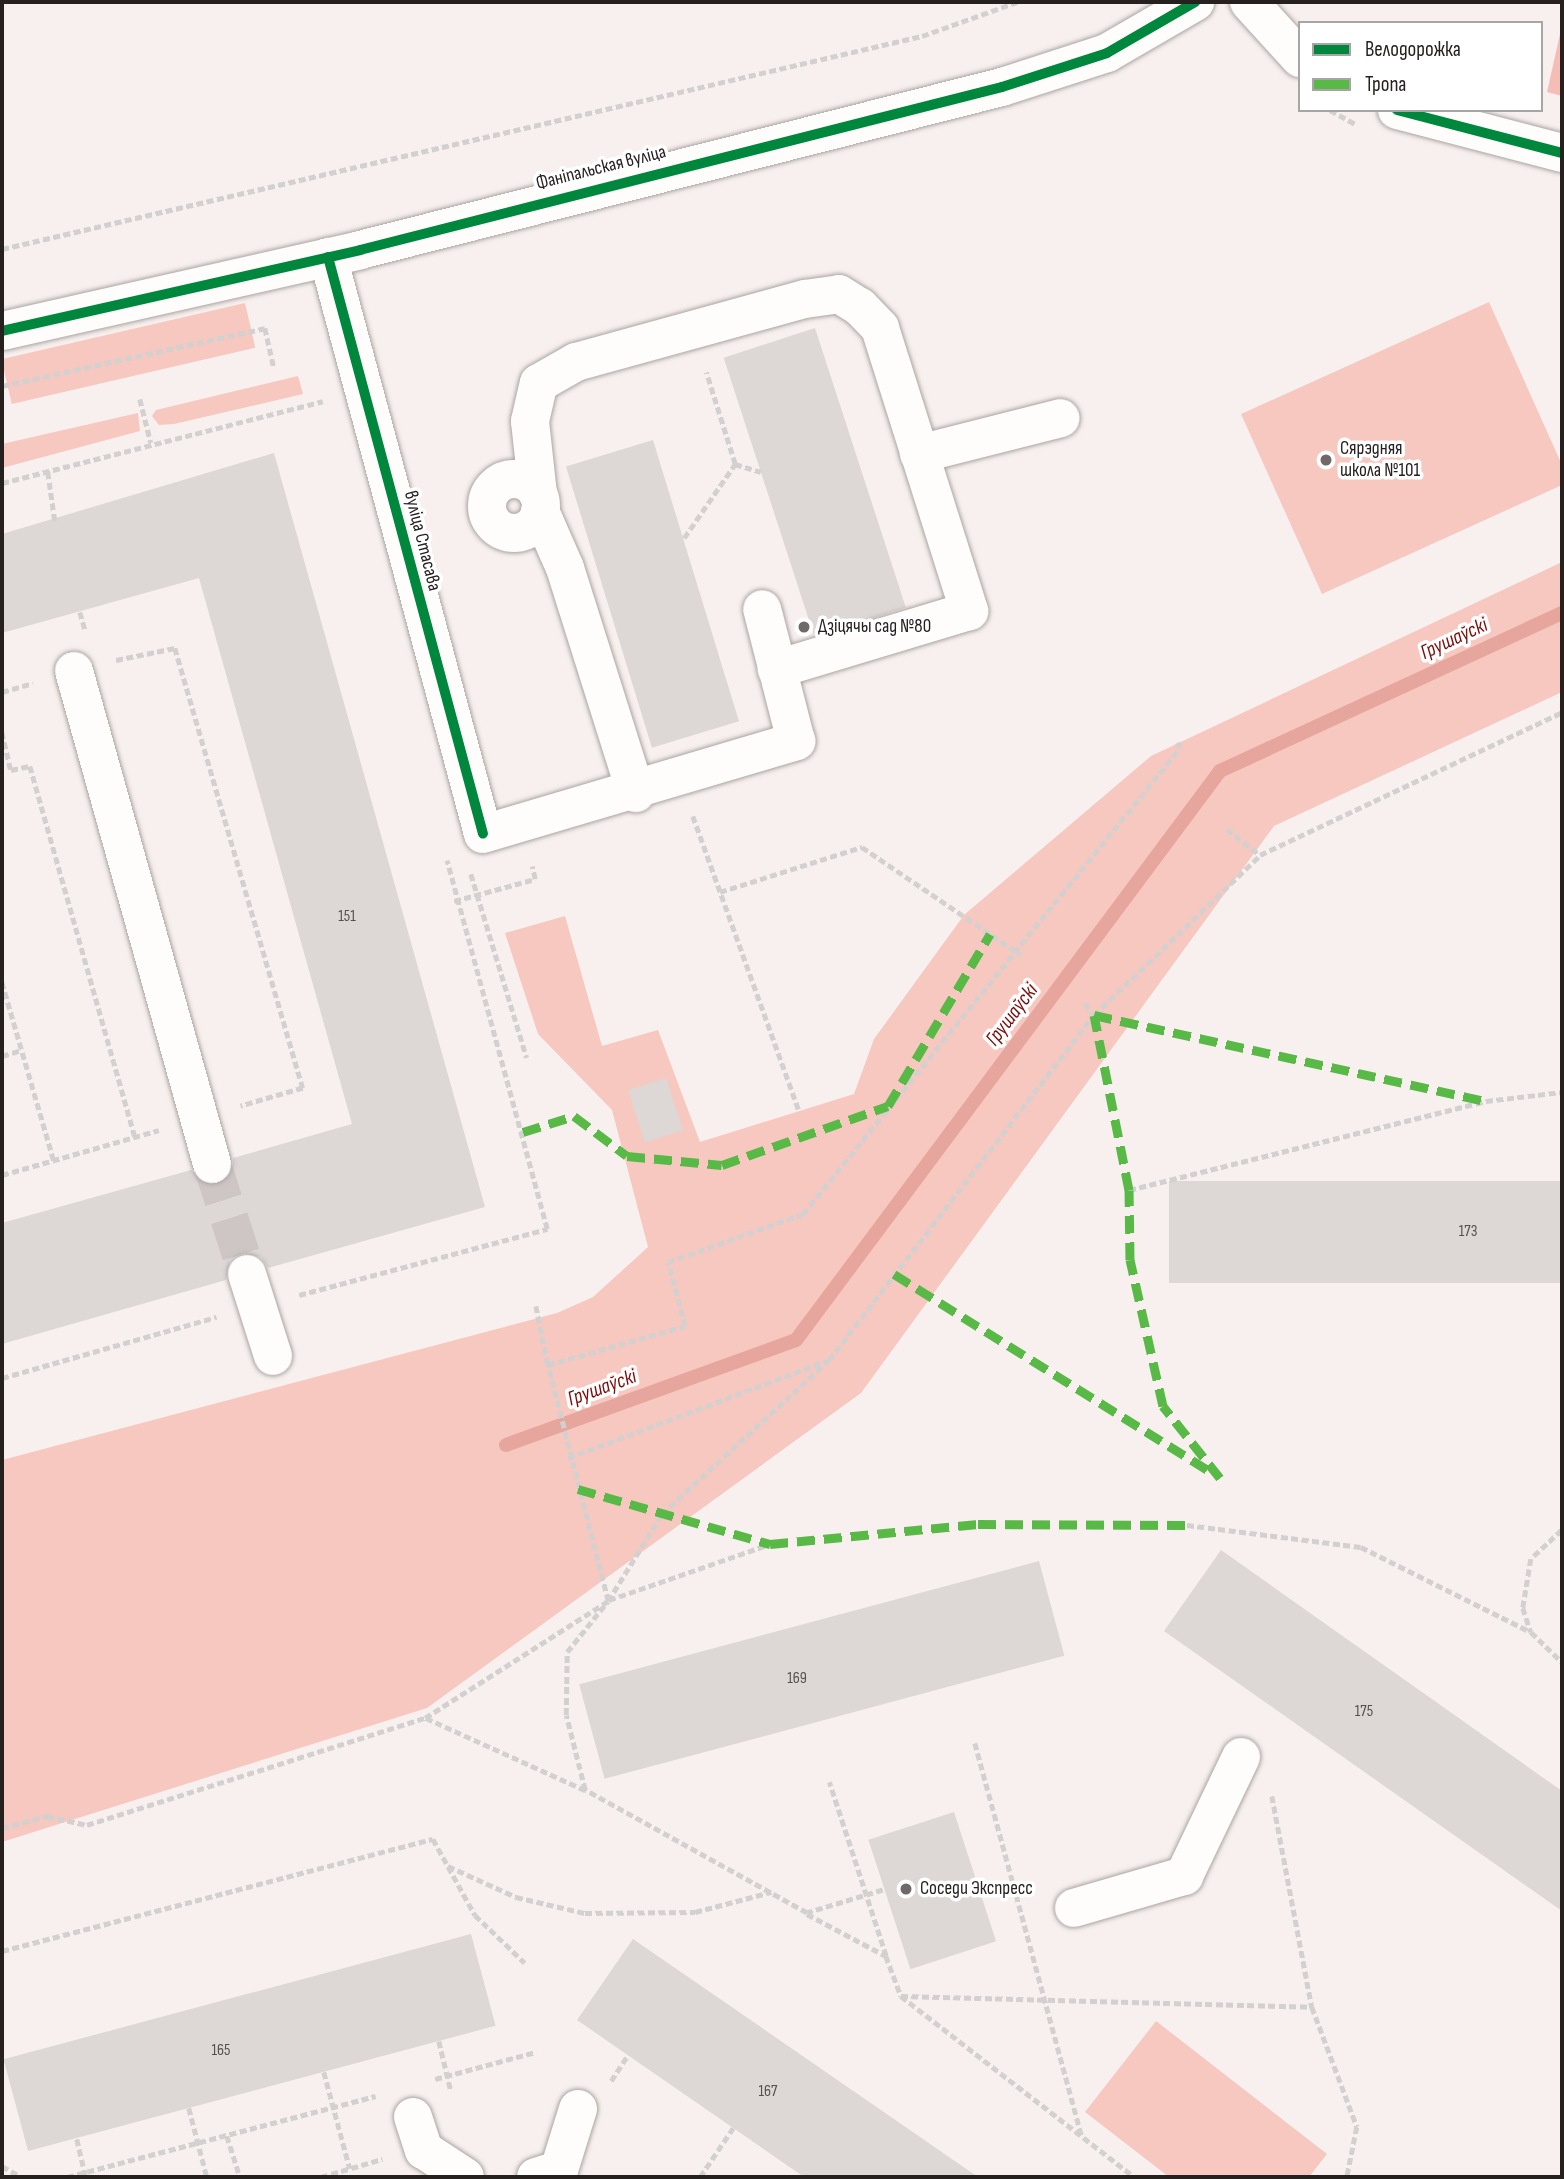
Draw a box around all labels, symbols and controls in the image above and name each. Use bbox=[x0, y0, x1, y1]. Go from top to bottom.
legend bbox=[1298, 21, 1543, 112]
text: Велодорожка bbox=[1365, 37, 1461, 62]
text: Тропа bbox=[1365, 72, 1406, 97]
street label: Фаніпальская вуліца bbox=[534, 141, 668, 195]
place label: Сярэдняя школа №101 bbox=[1340, 438, 1420, 482]
marker: Сярэдняя школа №101 bbox=[1318, 452, 1334, 468]
street label: вуліца Стасава bbox=[399, 489, 445, 593]
water label: Грушаўскі bbox=[1416, 612, 1492, 666]
place label: Дзіцячы сад №80 bbox=[818, 616, 931, 638]
marker: Дзіцячы сад №80 bbox=[796, 619, 812, 635]
house number: 151 bbox=[338, 907, 356, 927]
water label: Грушаўскі bbox=[980, 979, 1044, 1051]
house number: 173 bbox=[1459, 1222, 1477, 1242]
water label: Грушаўскі bbox=[564, 1364, 640, 1412]
house number: 169 bbox=[787, 1669, 807, 1689]
house number: 175 bbox=[1355, 1702, 1373, 1722]
place label: Соседи Экспресс bbox=[920, 1878, 1033, 1900]
marker: Соседи Экспресс bbox=[898, 1881, 914, 1897]
house number: 165 bbox=[211, 2041, 231, 2061]
house number: 167 bbox=[758, 2082, 778, 2102]

